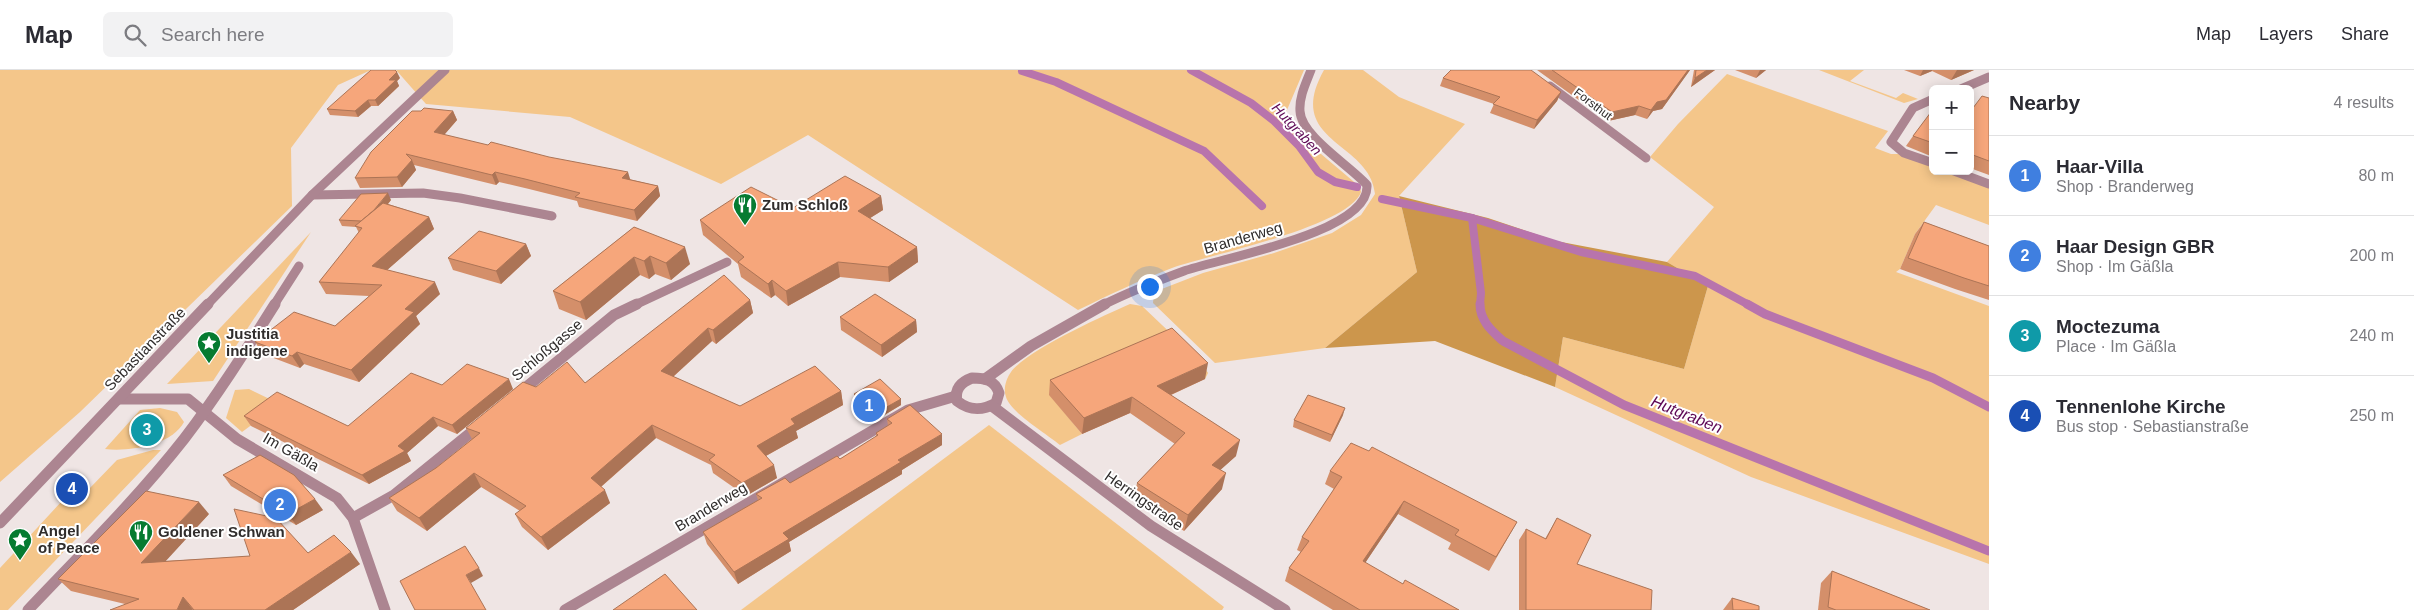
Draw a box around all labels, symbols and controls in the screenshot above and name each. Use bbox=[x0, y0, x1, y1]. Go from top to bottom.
search box bbox=[103, 12, 453, 57]
text: Map bbox=[25, 21, 73, 48]
icon: search bbox=[121, 21, 149, 49]
text: Search here bbox=[161, 24, 265, 45]
text: Map bbox=[2196, 24, 2231, 44]
text: Layers bbox=[2259, 24, 2313, 44]
text: Share bbox=[2341, 24, 2389, 44]
street label: Forsthut bbox=[1571, 85, 1615, 123]
map controls bbox=[1929, 85, 1974, 175]
button: + bbox=[1929, 85, 1974, 130]
text: Nearby bbox=[2009, 91, 2080, 114]
text: 4 results bbox=[2334, 94, 2394, 111]
water label: Hutgraben bbox=[1269, 100, 1325, 159]
button: − bbox=[1929, 130, 1974, 175]
text: Haar-Villa bbox=[2056, 156, 2143, 177]
text: 1 bbox=[2021, 167, 2029, 184]
text: 80 m bbox=[2358, 167, 2394, 184]
text: Shop · Branderweg bbox=[2056, 178, 2194, 195]
restaurant icon: Zum Schloß bbox=[732, 192, 758, 226]
place label: Zum Schloß bbox=[762, 196, 848, 213]
street label: Branderweg bbox=[1202, 218, 1284, 257]
text: Haar Design GBR bbox=[2056, 236, 2214, 257]
text: 2 bbox=[2021, 247, 2029, 264]
text: 200 m bbox=[2350, 247, 2394, 264]
text: Shop · Im Gäßla bbox=[2056, 258, 2173, 275]
your location bbox=[1137, 274, 1163, 300]
street label: Sebastianstraße bbox=[101, 303, 189, 394]
street label: Schloßgasse bbox=[508, 315, 585, 384]
text: Moctezuma bbox=[2056, 316, 2159, 337]
place label: Justitia indigene bbox=[226, 325, 288, 359]
text: 3 bbox=[2021, 327, 2029, 344]
text: 240 m bbox=[2350, 327, 2394, 344]
place icon: Justitia indigene bbox=[196, 330, 222, 364]
text: Place · Im Gäßla bbox=[2056, 338, 2176, 355]
pin: 1 bbox=[853, 387, 885, 425]
water label: Hutgraben bbox=[1649, 393, 1725, 436]
text: Tennenlohe Kirche bbox=[2056, 396, 2226, 417]
text: 4 bbox=[2021, 407, 2029, 424]
text: 250 m bbox=[2350, 407, 2394, 424]
pin: 3 bbox=[131, 411, 163, 449]
text: Bus stop · Sebastianstraße bbox=[2056, 418, 2249, 435]
street label: Im Gäßla bbox=[260, 429, 323, 475]
street label: Herringstraße bbox=[1102, 467, 1187, 534]
pin: 4 bbox=[56, 470, 88, 508]
street label: Branderweg bbox=[672, 478, 750, 535]
pin: 2 bbox=[264, 486, 296, 524]
restaurant icon: Goldener Schwan bbox=[128, 519, 154, 553]
place label: Angel of Peace bbox=[38, 522, 100, 556]
place label: Goldener Schwan bbox=[158, 523, 285, 540]
place icon: Angel of Peace bbox=[7, 527, 33, 561]

